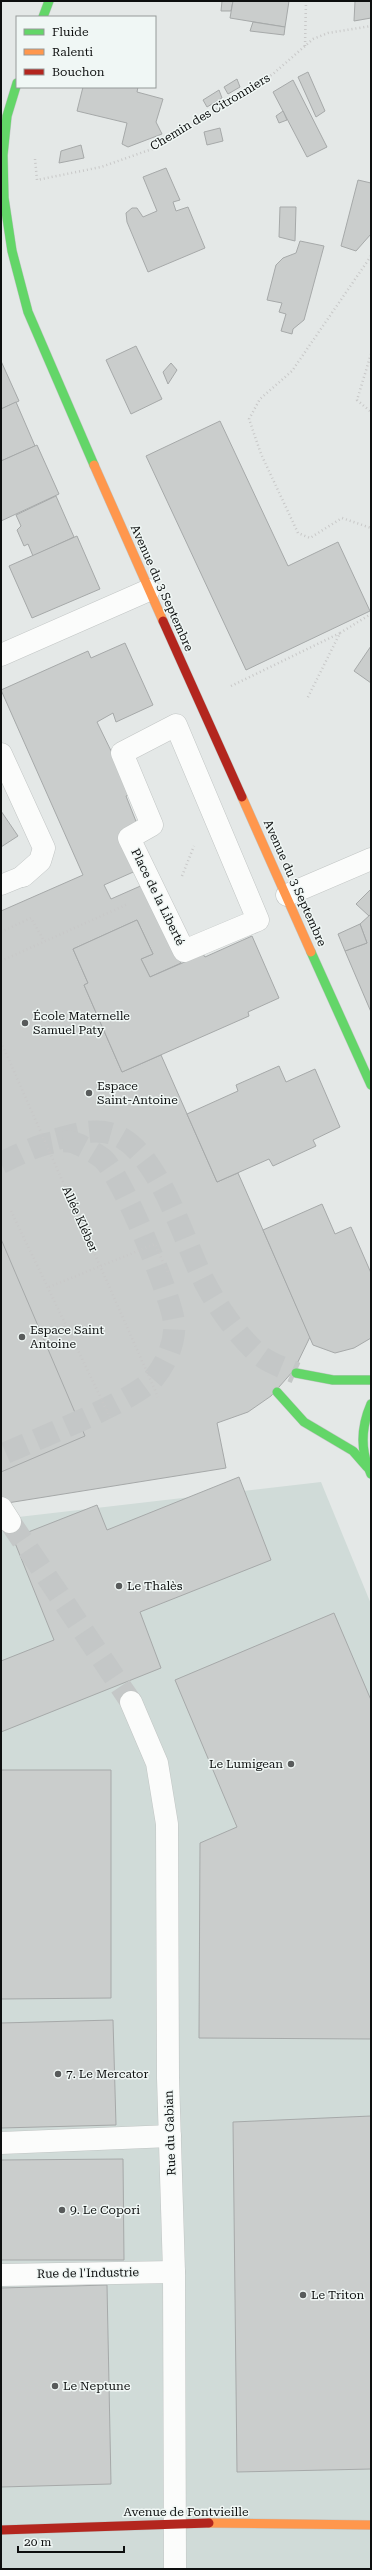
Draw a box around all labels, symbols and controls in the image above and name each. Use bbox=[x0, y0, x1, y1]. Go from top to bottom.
legend bbox=[16, 16, 156, 88]
text: Fluide bbox=[52, 25, 89, 39]
text: Ralenti bbox=[52, 45, 93, 59]
text: Bouchon bbox=[52, 65, 105, 79]
street label: Chemin des Citronniers bbox=[148, 71, 273, 153]
street label: Avenue du 3 Septembre bbox=[128, 523, 196, 654]
street label: Avenue du 3 Septembre bbox=[261, 818, 329, 949]
street label: Place de la Liberté bbox=[128, 846, 188, 948]
place label: École Maternelle Samuel Paty bbox=[33, 1009, 130, 1037]
marker: École Maternelle Samuel Paty bbox=[20, 1018, 30, 1028]
place label: Espace Saint-Antoine bbox=[97, 1079, 178, 1107]
marker: Espace Saint-Antoine bbox=[84, 1088, 94, 1098]
street label: Allée Kléber bbox=[59, 1184, 101, 1254]
place label: Espace Saint Antoine bbox=[30, 1323, 105, 1351]
marker: Espace Saint Antoine bbox=[17, 1332, 27, 1342]
place label: Le Thalès bbox=[127, 1579, 183, 1593]
marker: Le Thalès bbox=[114, 1581, 124, 1591]
place label: Le Lumigean bbox=[209, 1757, 283, 1771]
marker: Le Lumigean bbox=[286, 1759, 296, 1769]
place label: 7. Le Mercator bbox=[66, 2067, 148, 2081]
marker: 7. Le Mercator bbox=[53, 2069, 63, 2079]
street label: Rue du Gabian bbox=[162, 2090, 178, 2176]
place label: 9. Le Copori bbox=[70, 2203, 140, 2217]
marker: 9. Le Copori bbox=[57, 2205, 67, 2215]
street label: Rue de l'Industrie bbox=[37, 2265, 140, 2281]
place label: Le Triton bbox=[311, 2288, 365, 2302]
marker: Le Triton bbox=[298, 2290, 308, 2300]
place label: Le Neptune bbox=[63, 2379, 131, 2393]
marker: Le Neptune bbox=[50, 2381, 60, 2391]
street label: Avenue de Fontvieille bbox=[124, 2505, 249, 2519]
scale bar bbox=[18, 2528, 124, 2554]
text: 20 m bbox=[24, 2535, 51, 2549]

